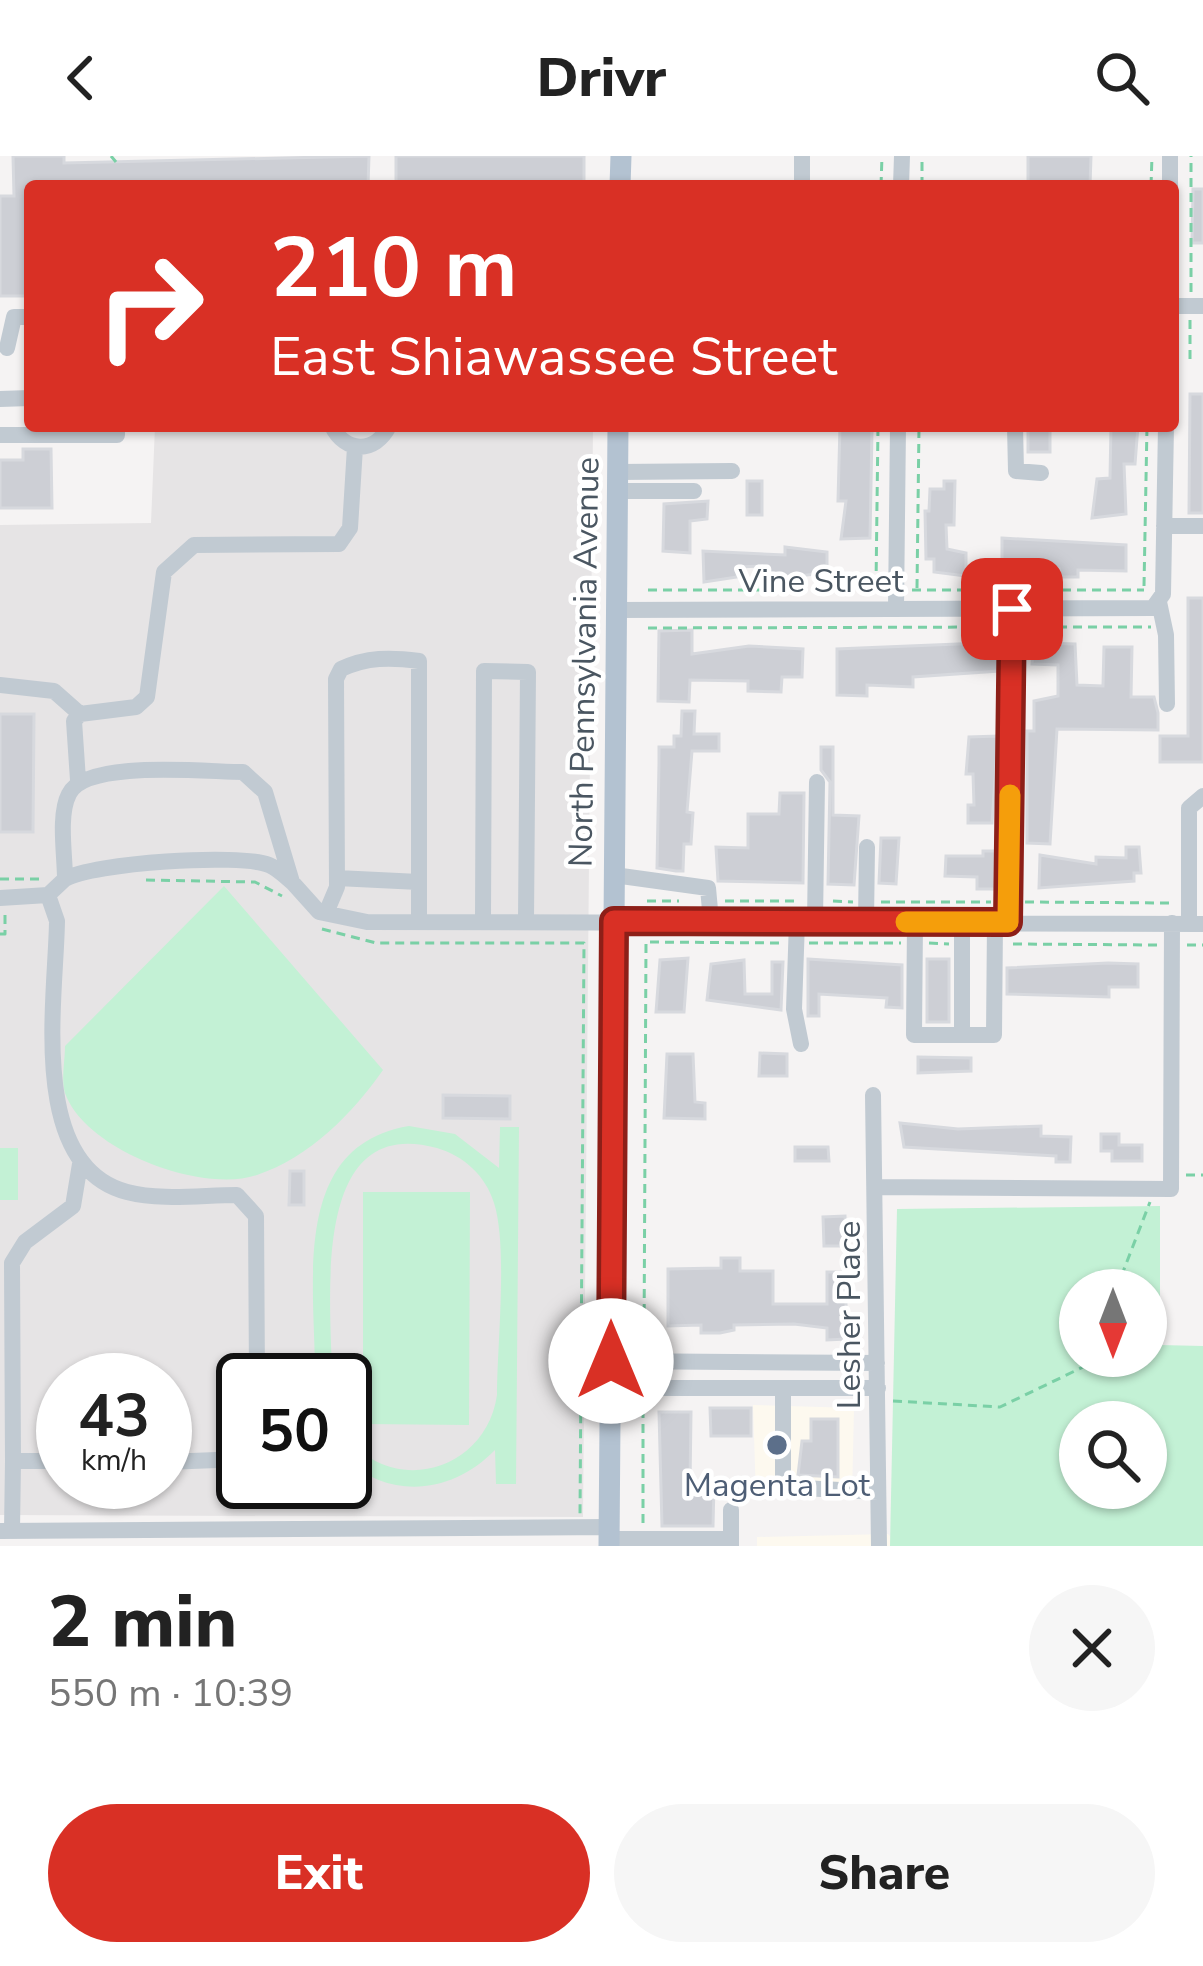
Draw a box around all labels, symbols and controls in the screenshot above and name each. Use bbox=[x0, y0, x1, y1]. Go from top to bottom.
text: Drivr bbox=[537, 41, 666, 115]
icon: back bbox=[48, 45, 114, 111]
icon: search bbox=[1089, 45, 1155, 111]
text: 210 m bbox=[270, 211, 518, 326]
icon: right bbox=[72, 228, 228, 384]
text: East Shiawassee Street bbox=[270, 320, 837, 394]
street label: North Pennsylvania Avenue bbox=[558, 457, 611, 867]
pin bbox=[961, 558, 1063, 660]
street label: Vine Street bbox=[737, 559, 904, 604]
icon: arrive bbox=[979, 576, 1045, 642]
street label: Lesher Place bbox=[827, 1221, 872, 1409]
north arrow bbox=[1059, 1269, 1167, 1377]
map controls bbox=[1059, 1269, 1167, 1509]
position arrow bbox=[548, 1298, 674, 1424]
speed limit sign: 50 bbox=[216, 1353, 372, 1509]
text: 43 bbox=[78, 1375, 150, 1457]
button: search bbox=[1059, 1401, 1167, 1509]
marker: Magenta Lot bbox=[764, 1432, 790, 1458]
text: km/h bbox=[81, 1440, 147, 1481]
place label: Magenta Lot bbox=[684, 1463, 871, 1508]
text: 2 min bbox=[48, 1573, 237, 1671]
button: close bbox=[1029, 1585, 1155, 1711]
text: 550 m · 10:39 bbox=[48, 1667, 293, 1720]
button: Exit bbox=[48, 1804, 590, 1942]
button: Share bbox=[614, 1804, 1155, 1942]

